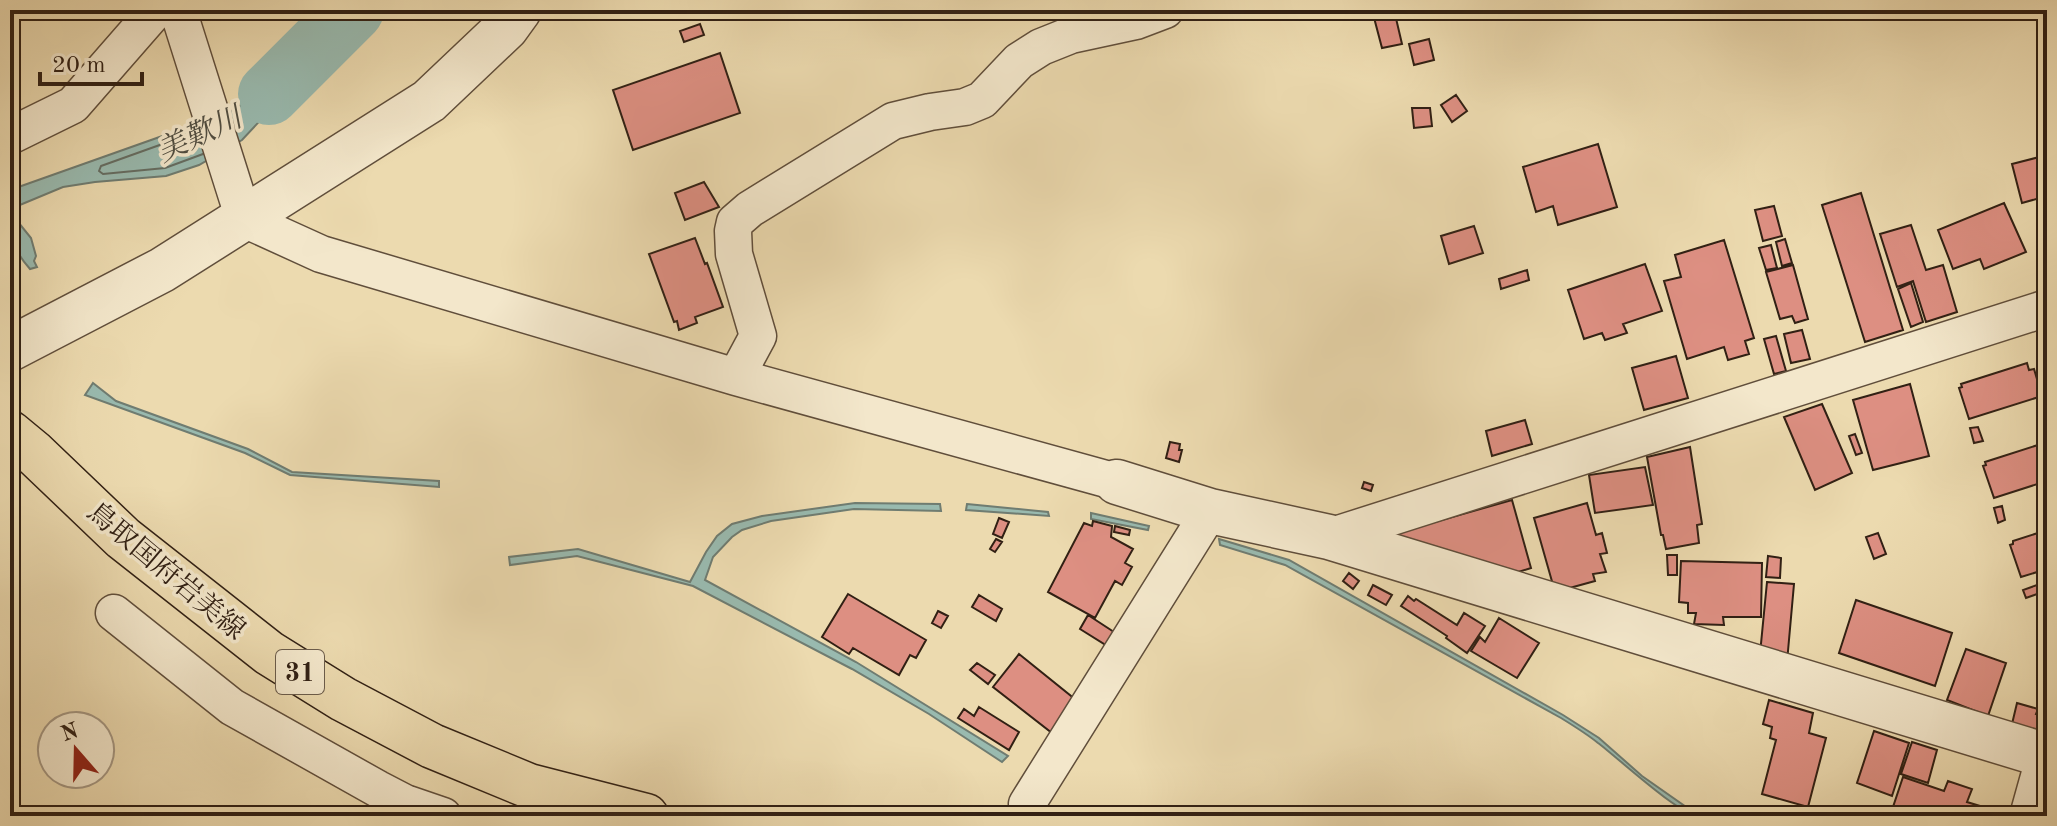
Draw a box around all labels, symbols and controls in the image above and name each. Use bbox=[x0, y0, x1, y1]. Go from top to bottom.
scale bar bbox=[40, 36, 142, 86]
text: 20 m bbox=[52, 54, 106, 78]
water label: 美歎川 bbox=[151, 99, 250, 168]
street label: 鳥取国府岩美線 bbox=[81, 496, 251, 646]
road number: 31 bbox=[276, 650, 324, 694]
north arrow bbox=[36, 710, 116, 790]
text: N bbox=[58, 720, 82, 746]

